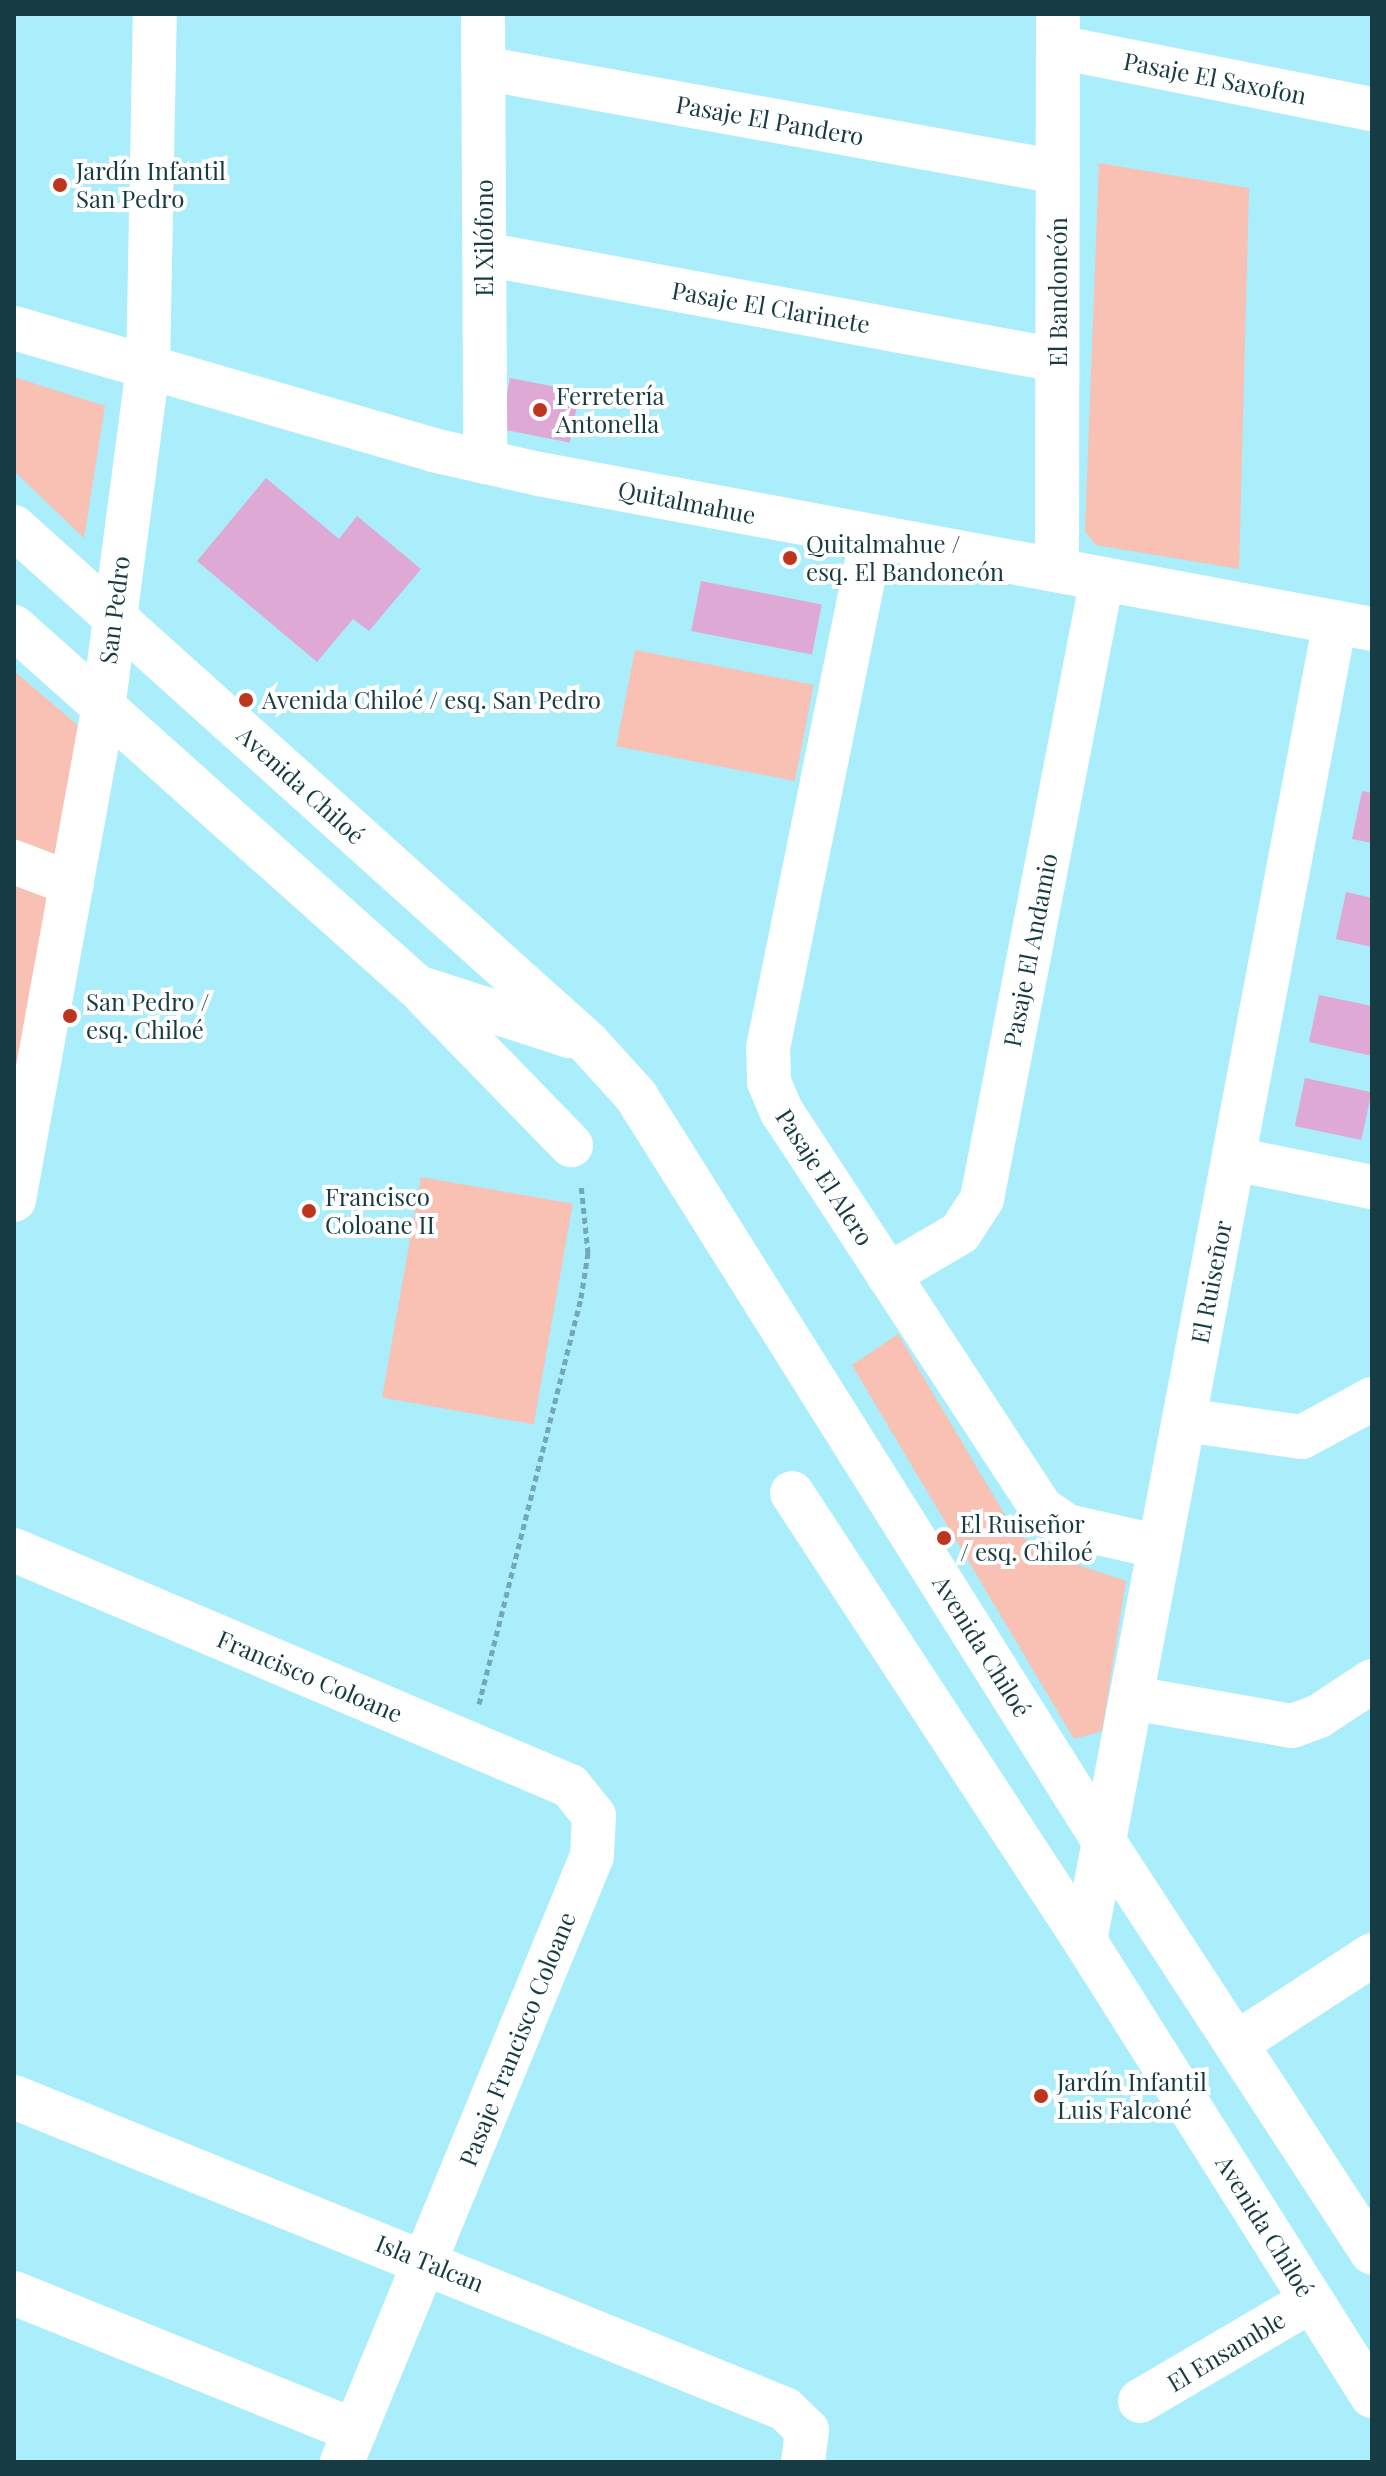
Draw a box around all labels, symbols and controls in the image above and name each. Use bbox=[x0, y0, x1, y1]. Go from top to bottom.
street label: Pasaje El Saxofon bbox=[1121, 46, 1309, 110]
street label: Pasaje El Pandero bbox=[674, 89, 866, 151]
place label: Jardín Infantil San Pedro bbox=[76, 157, 226, 213]
marker: Jardín Infantil San Pedro bbox=[51, 176, 69, 194]
street label: El Xilófono bbox=[470, 179, 498, 297]
street label: El Bandoneón bbox=[1044, 217, 1072, 367]
street label: Pasaje El Clarinete bbox=[670, 275, 872, 339]
place label: Ferretería Antonella bbox=[556, 382, 665, 438]
marker: Ferretería Antonella bbox=[531, 401, 549, 419]
street label: Quitalmahue bbox=[616, 475, 758, 529]
place label: Quitalmahue / esq. El Bandoneón bbox=[806, 530, 1004, 586]
marker: Quitalmahue / esq. El Bandoneón bbox=[781, 549, 799, 567]
street label: San Pedro bbox=[93, 554, 135, 666]
place label: Avenida Chiloé / esq. San Pedro bbox=[262, 686, 601, 714]
marker: Avenida Chiloé / esq. San Pedro bbox=[237, 691, 255, 709]
street label: Avenida Chiloé bbox=[231, 720, 371, 850]
street label: Pasaje El Andamio bbox=[997, 850, 1063, 1050]
place label: San Pedro / esq. Chiloé bbox=[86, 988, 209, 1044]
marker: San Pedro / esq. Chiloé bbox=[61, 1007, 79, 1025]
street label: Pasaje El Alero bbox=[770, 1103, 880, 1251]
place label: Francisco Coloane II bbox=[325, 1183, 435, 1239]
marker: Francisco Coloane II bbox=[300, 1202, 318, 1220]
street label: El Ruiseñor bbox=[1185, 1218, 1237, 1346]
place label: El Ruiseñor / esq. Chiloé bbox=[960, 1510, 1093, 1566]
marker: El Ruiseñor / esq. Chiloé bbox=[935, 1529, 953, 1547]
street label: Avenida Chiloé bbox=[927, 1570, 1037, 1722]
street label: Francisco Coloane bbox=[213, 1624, 407, 1728]
street label: Pasaje Francisco Coloane bbox=[453, 1908, 581, 2170]
place label: Jardín Infantil Luis Falconé bbox=[1057, 2068, 1207, 2124]
marker: Jardín Infantil Luis Falconé bbox=[1032, 2087, 1050, 2105]
street label: Avenida Chiloé bbox=[1210, 2150, 1320, 2302]
street label: Isla Talcan bbox=[371, 2228, 489, 2298]
street label: El Ensamble bbox=[1162, 2305, 1290, 2397]

